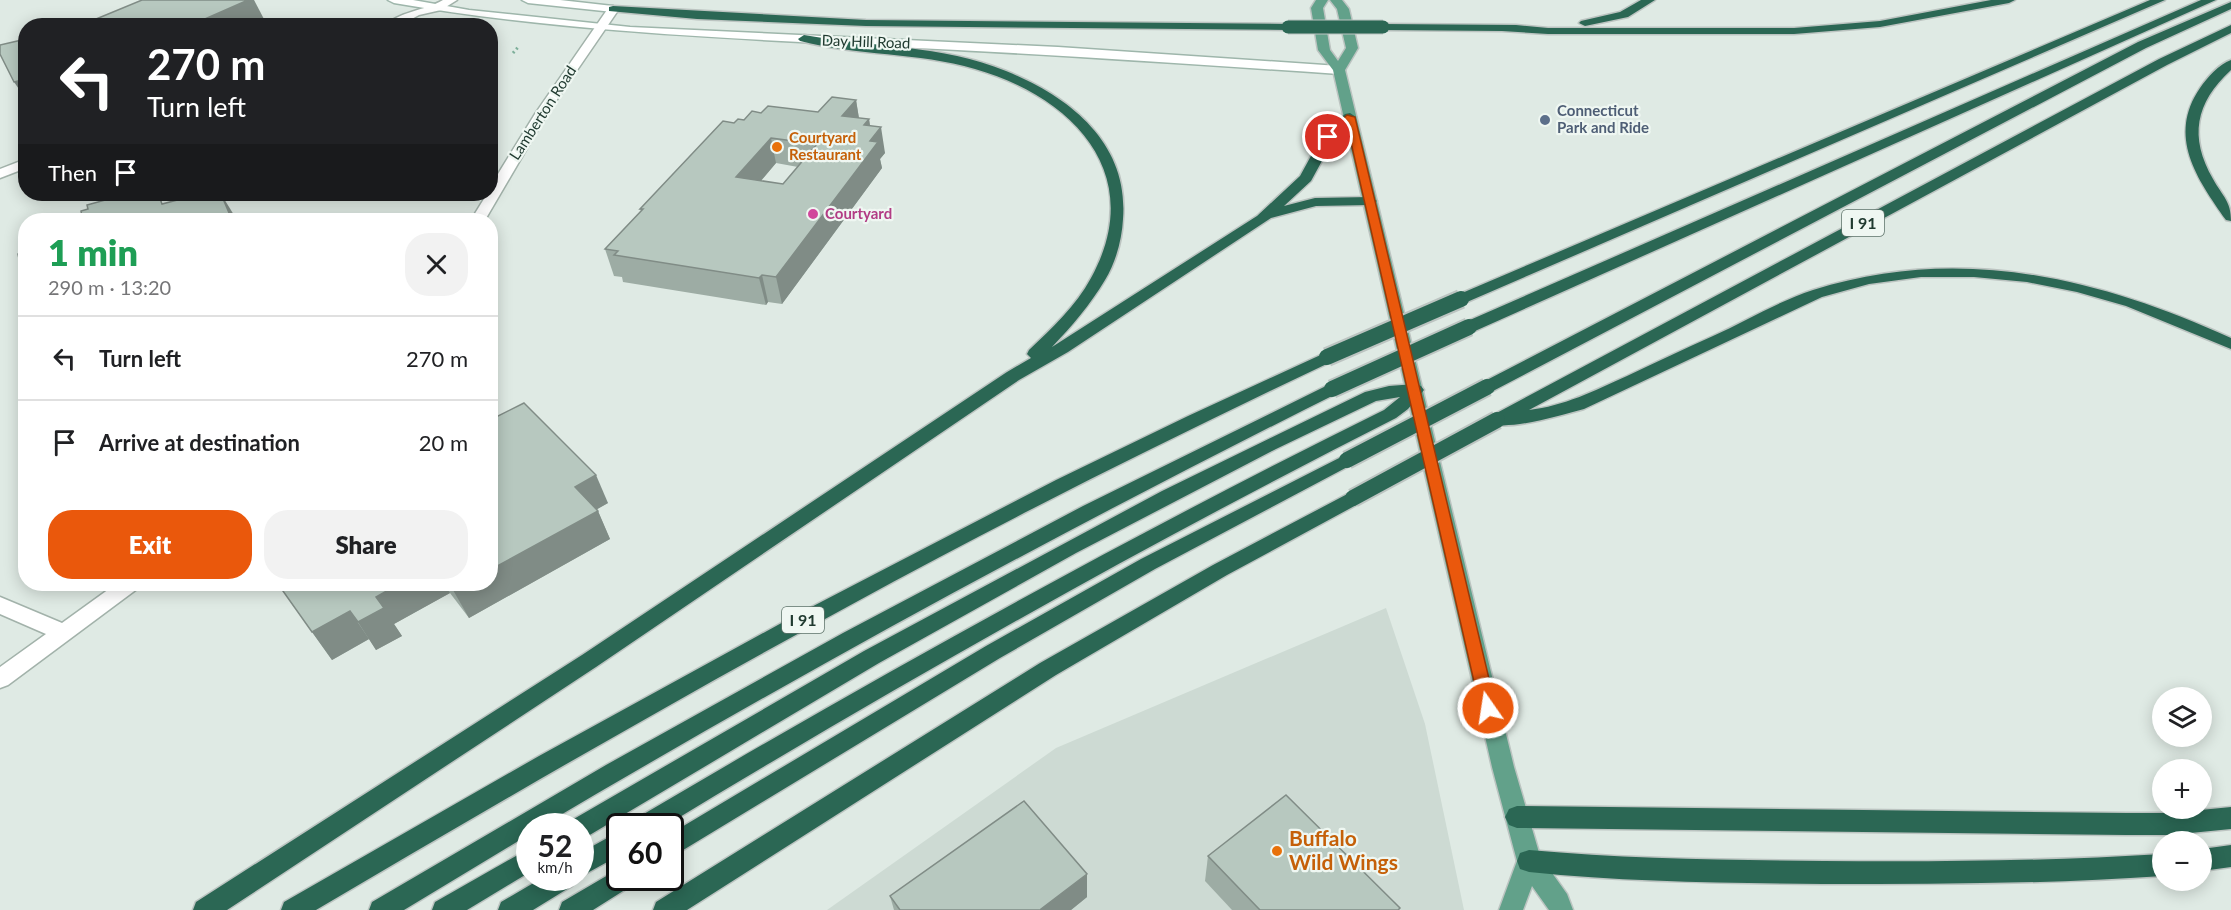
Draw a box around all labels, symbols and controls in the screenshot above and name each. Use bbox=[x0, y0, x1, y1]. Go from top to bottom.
street label: Day Hill Road bbox=[821, 30, 911, 52]
text: 270 m bbox=[147, 39, 265, 89]
icon: left bbox=[48, 42, 126, 120]
street label: Lamberton Road bbox=[505, 62, 579, 163]
text: Turn left bbox=[147, 90, 246, 123]
place label: Connecticut Park and Ride bbox=[1557, 101, 1649, 136]
pin bbox=[1302, 111, 1353, 162]
marker: Connecticut Park and Ride bbox=[1538, 113, 1552, 127]
icon: arrive bbox=[1311, 120, 1344, 153]
place label: Courtyard Restaurant bbox=[789, 128, 862, 163]
marker: Courtyard Restaurant bbox=[770, 140, 784, 154]
icon: arrive bbox=[109, 156, 142, 189]
text: Then bbox=[48, 159, 97, 186]
place label: Courtyard bbox=[825, 204, 892, 222]
marker: Courtyard bbox=[806, 207, 820, 221]
road number: I 91 bbox=[1842, 210, 1884, 236]
text: 1 min bbox=[48, 230, 138, 274]
button: close bbox=[405, 233, 468, 296]
text: 290 m · 13:20 bbox=[48, 275, 171, 299]
icon: left bbox=[48, 342, 81, 375]
text: Turn left bbox=[99, 345, 181, 372]
text: 270 m bbox=[406, 345, 468, 372]
icon: arrive bbox=[48, 426, 81, 459]
text: Arrive at destination bbox=[99, 429, 300, 456]
text: 20 m bbox=[419, 429, 468, 456]
button: Exit bbox=[48, 510, 252, 579]
button: Share bbox=[264, 510, 468, 579]
road number: I 91 bbox=[782, 607, 824, 633]
position arrow bbox=[1456, 676, 1520, 740]
map controls bbox=[2152, 687, 2212, 891]
button: layers bbox=[2152, 687, 2212, 747]
button: + bbox=[2152, 759, 2212, 819]
speed limit sign: 60 bbox=[606, 813, 684, 891]
place label: Buffalo Wild Wings bbox=[1289, 825, 1398, 874]
text: 52 bbox=[538, 827, 572, 863]
button: − bbox=[2152, 831, 2212, 891]
marker: Buffalo Wild Wings bbox=[1270, 844, 1284, 858]
text: km/h bbox=[537, 858, 573, 876]

